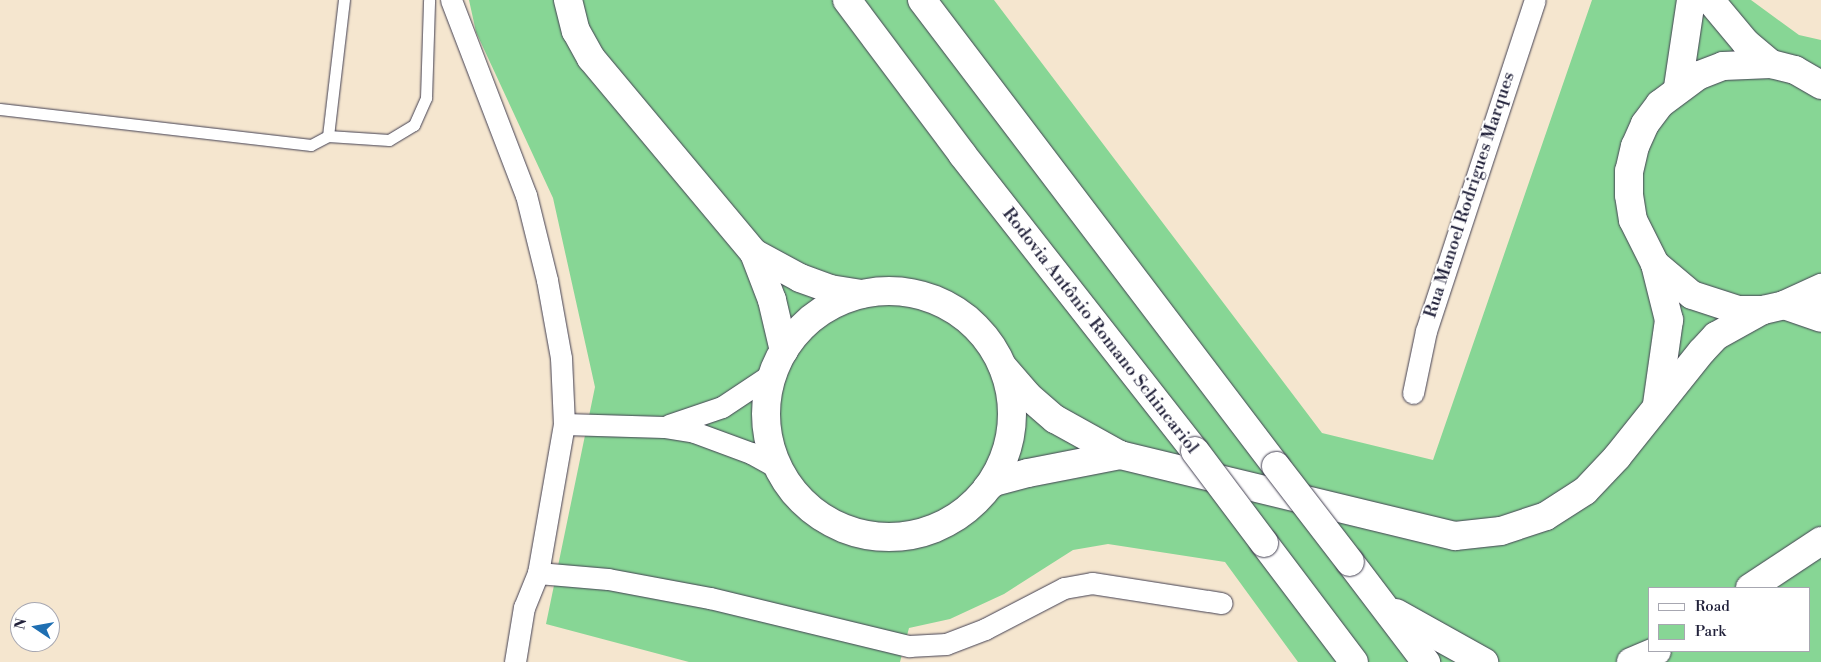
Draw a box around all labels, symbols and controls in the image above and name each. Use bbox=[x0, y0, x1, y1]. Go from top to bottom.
street label: Rua Manoel Rodrigues Marques bbox=[1420, 69, 1520, 321]
street label: Rodovia Antônio Romano Schincariol bbox=[997, 204, 1203, 458]
legend bbox=[1648, 587, 1811, 652]
text: Road bbox=[1695, 597, 1730, 616]
north arrow bbox=[10, 602, 60, 652]
text: N bbox=[11, 617, 31, 631]
text: Park bbox=[1695, 622, 1726, 641]

